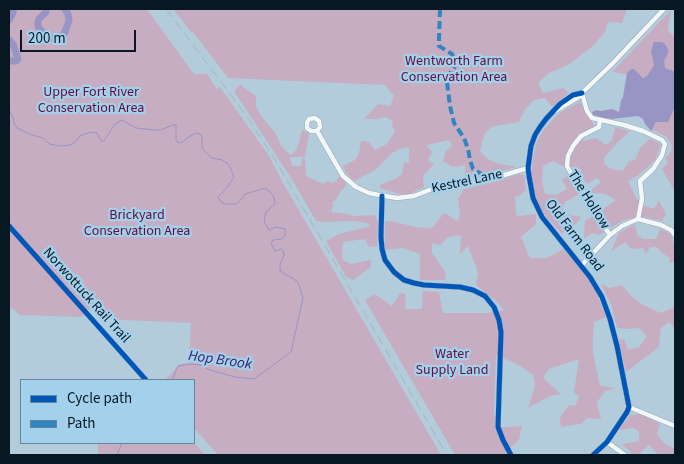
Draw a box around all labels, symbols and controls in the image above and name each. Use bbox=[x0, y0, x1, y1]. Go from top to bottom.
scale bar bbox=[22, 20, 139, 52]
text: 200 m bbox=[28, 28, 66, 49]
park label: Wentworth Farm Conservation Area bbox=[401, 54, 507, 86]
park label: Upper Fort River Conservation Area bbox=[38, 85, 144, 118]
street label: Kestrel Lane bbox=[430, 166, 504, 198]
street label: The Hollow bbox=[563, 167, 613, 233]
street label: Old Farm Road bbox=[541, 197, 607, 275]
park label: Brickyard Conservation Area bbox=[84, 208, 190, 240]
street label: Norwottuck Rail Trail bbox=[39, 245, 133, 347]
park label: Water Supply Land bbox=[416, 347, 488, 380]
water label: Hop Brook bbox=[187, 348, 253, 374]
legend bbox=[20, 379, 195, 444]
text: Cycle path bbox=[67, 388, 132, 409]
text: Path bbox=[67, 413, 95, 434]

